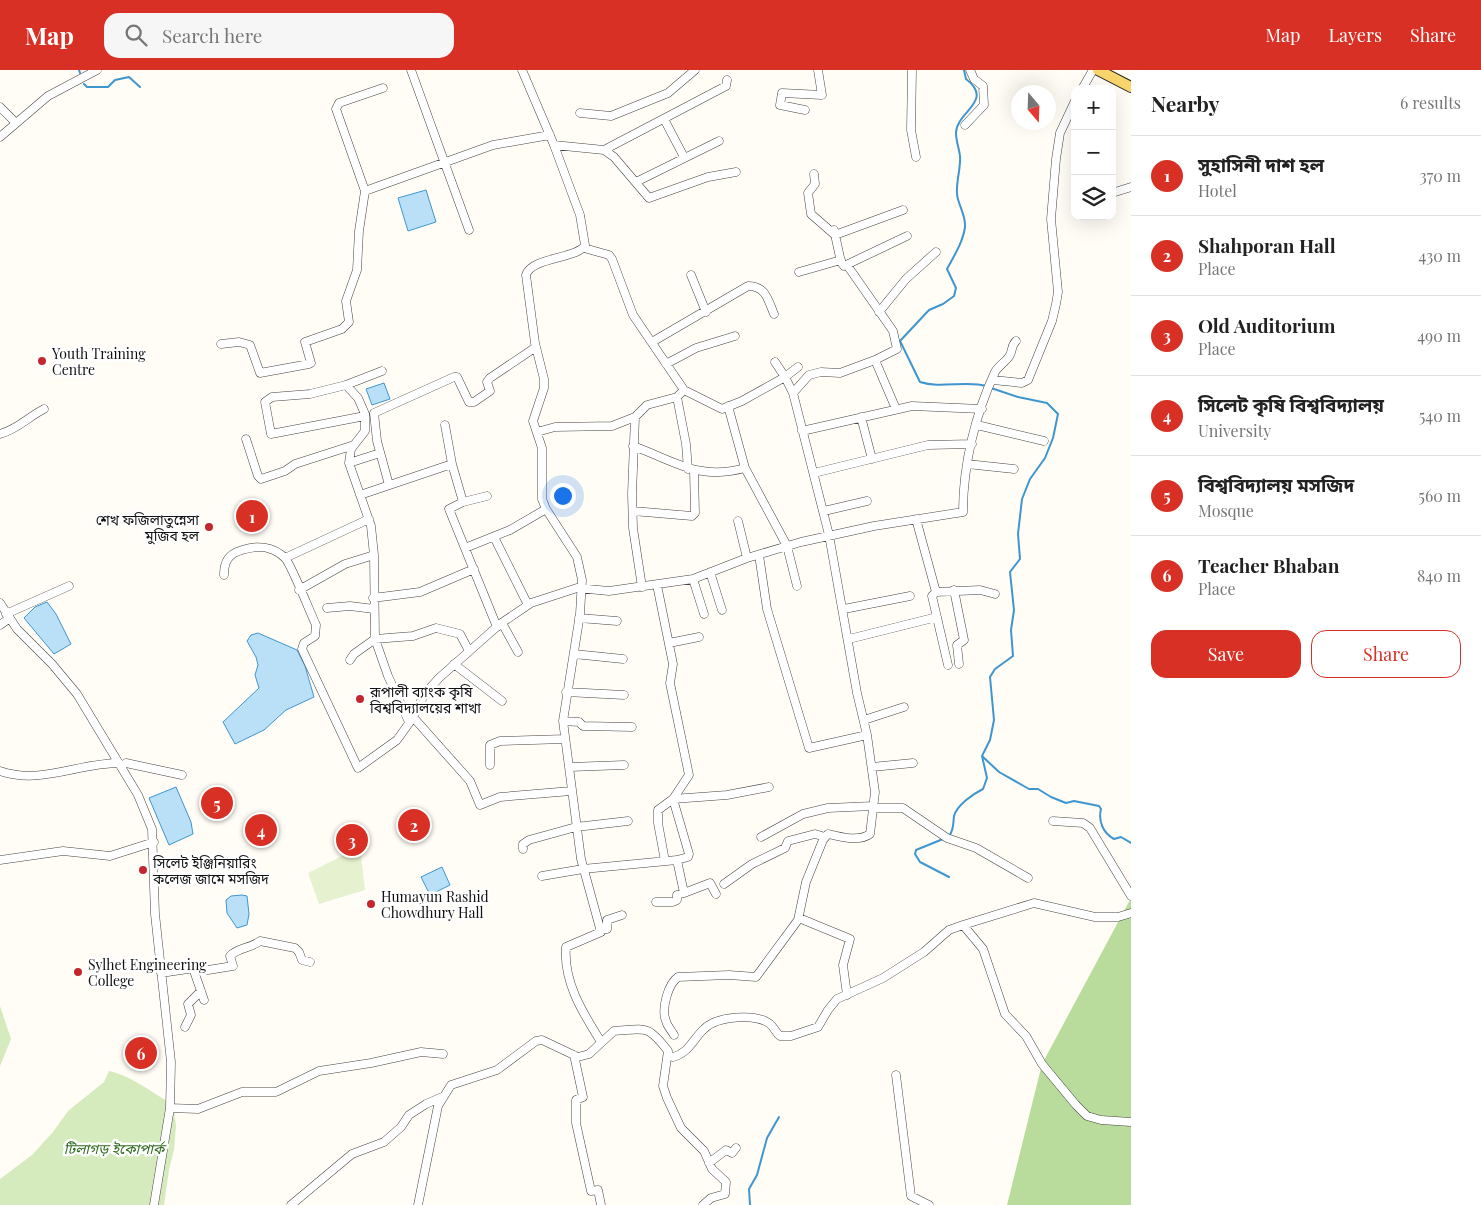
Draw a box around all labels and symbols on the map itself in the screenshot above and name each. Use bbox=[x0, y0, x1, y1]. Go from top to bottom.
north arrow bbox=[1011, 85, 1056, 130]
place label: Youth Training Centre bbox=[51, 344, 146, 379]
marker: Youth Training Centre bbox=[36, 355, 48, 367]
your location bbox=[550, 483, 576, 509]
pin: 1 bbox=[236, 497, 268, 535]
place label: শেখ ফজিলাতুন্নেসা মুজিব হল bbox=[96, 510, 200, 545]
marker: শেখ ফজিলাতুন্নেসা মুজিব হল bbox=[203, 521, 215, 533]
place label: রূপালী ব্যাংক কৃষি বিশ্ববিদ্যালয়ের শাখা bbox=[369, 682, 481, 717]
marker: রূপালী ব্যাংক কৃষি বিশ্ববিদ্যালয়ের শাখা bbox=[354, 693, 366, 705]
pin: 5 bbox=[201, 784, 233, 822]
pin: 2 bbox=[398, 806, 430, 844]
pin: 4 bbox=[245, 811, 277, 849]
pin: 3 bbox=[336, 821, 368, 859]
place label: সিলেট ইঞ্জিনিয়ারিং কলেজ জামে মসজিদ bbox=[152, 853, 269, 888]
marker: সিলেট ইঞ্জিনিয়ারিং কলেজ জামে মসজিদ bbox=[137, 864, 149, 876]
place label: Humayun Rashid Chowdhury Hall bbox=[381, 887, 489, 922]
marker: Humayun Rashid Chowdhury Hall bbox=[365, 898, 377, 910]
place label: Sylhet Engineering College bbox=[88, 955, 207, 990]
marker: Sylhet Engineering College bbox=[72, 966, 84, 978]
pin: 6 bbox=[125, 1034, 157, 1072]
park label: টিলাগড় ইকোপার্ক bbox=[64, 1139, 167, 1158]

